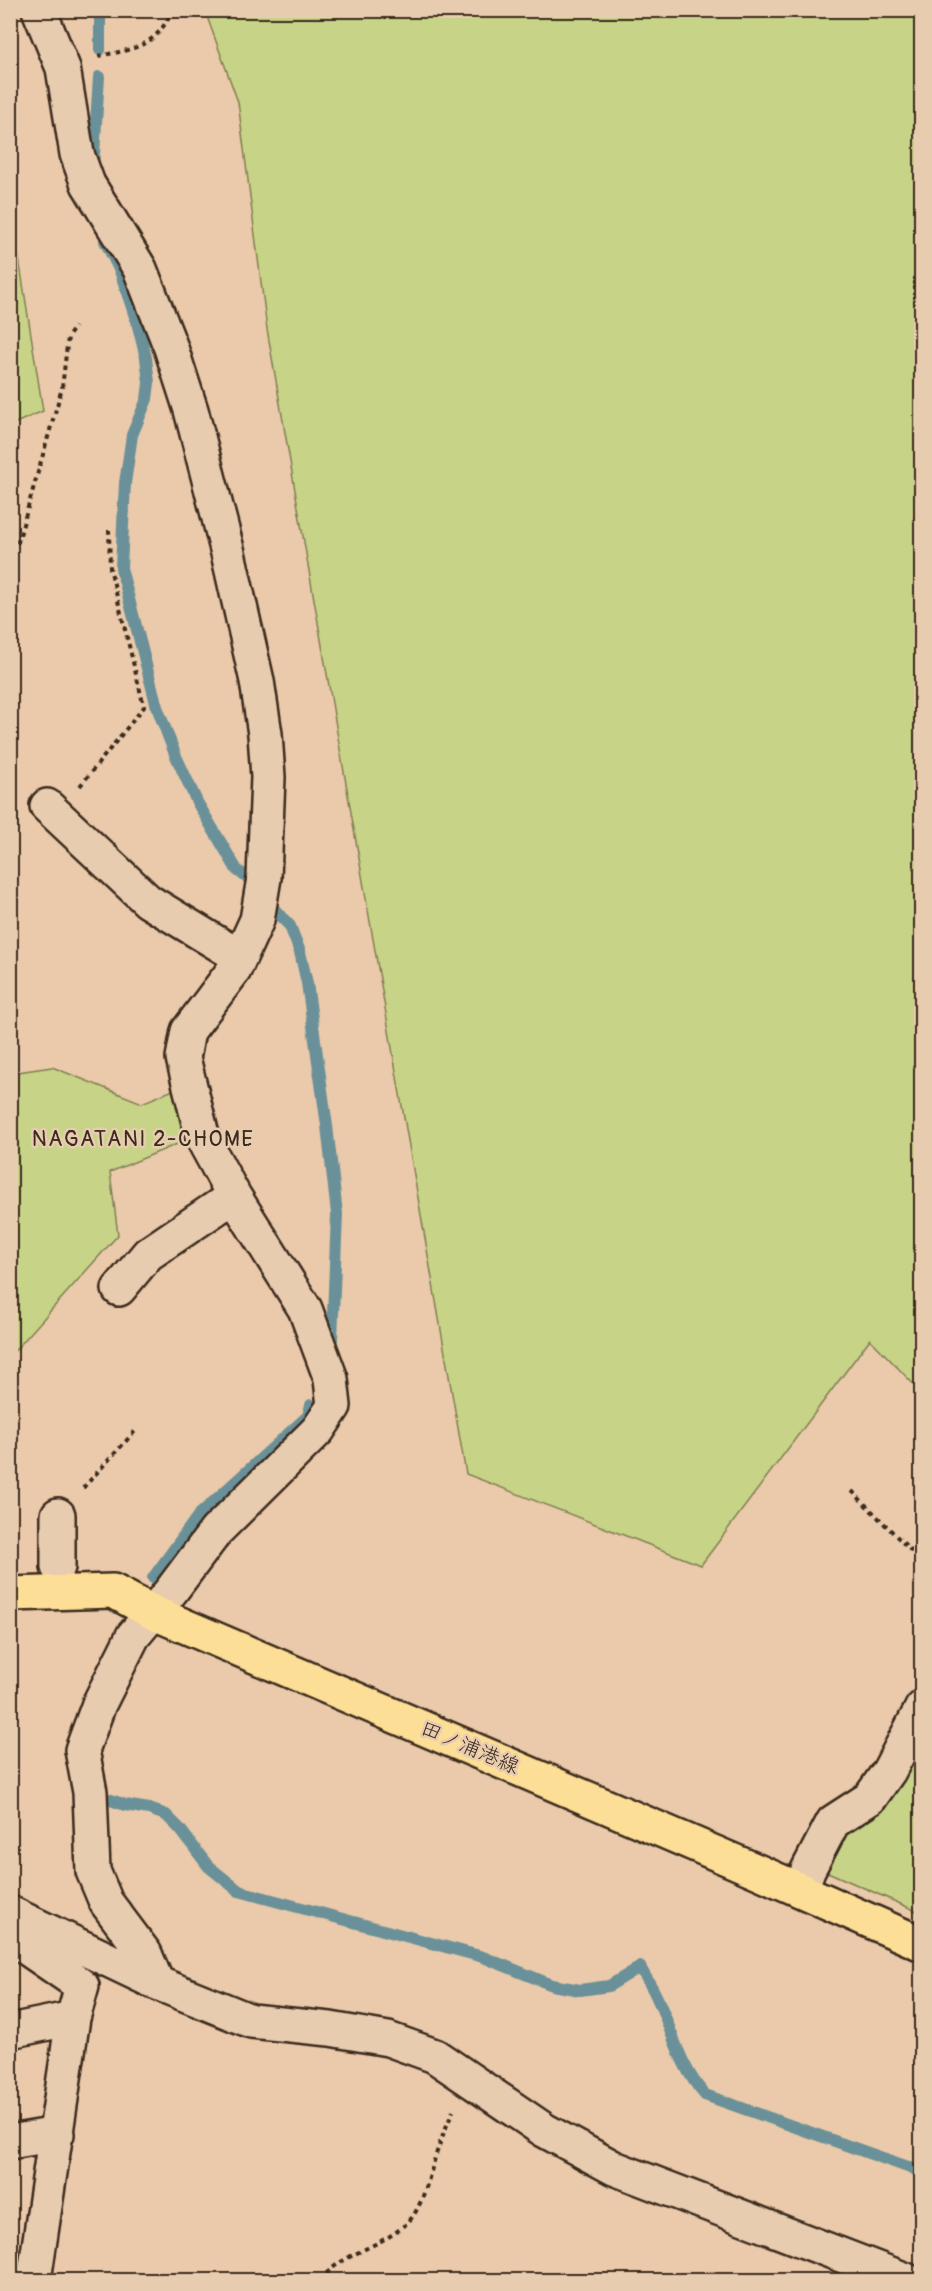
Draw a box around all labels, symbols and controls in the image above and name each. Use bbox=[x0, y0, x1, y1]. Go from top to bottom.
district label: NAGATANI 2-CHOME bbox=[32, 1125, 254, 1153]
street label: 田ノ浦港線 bbox=[416, 1715, 523, 1780]

